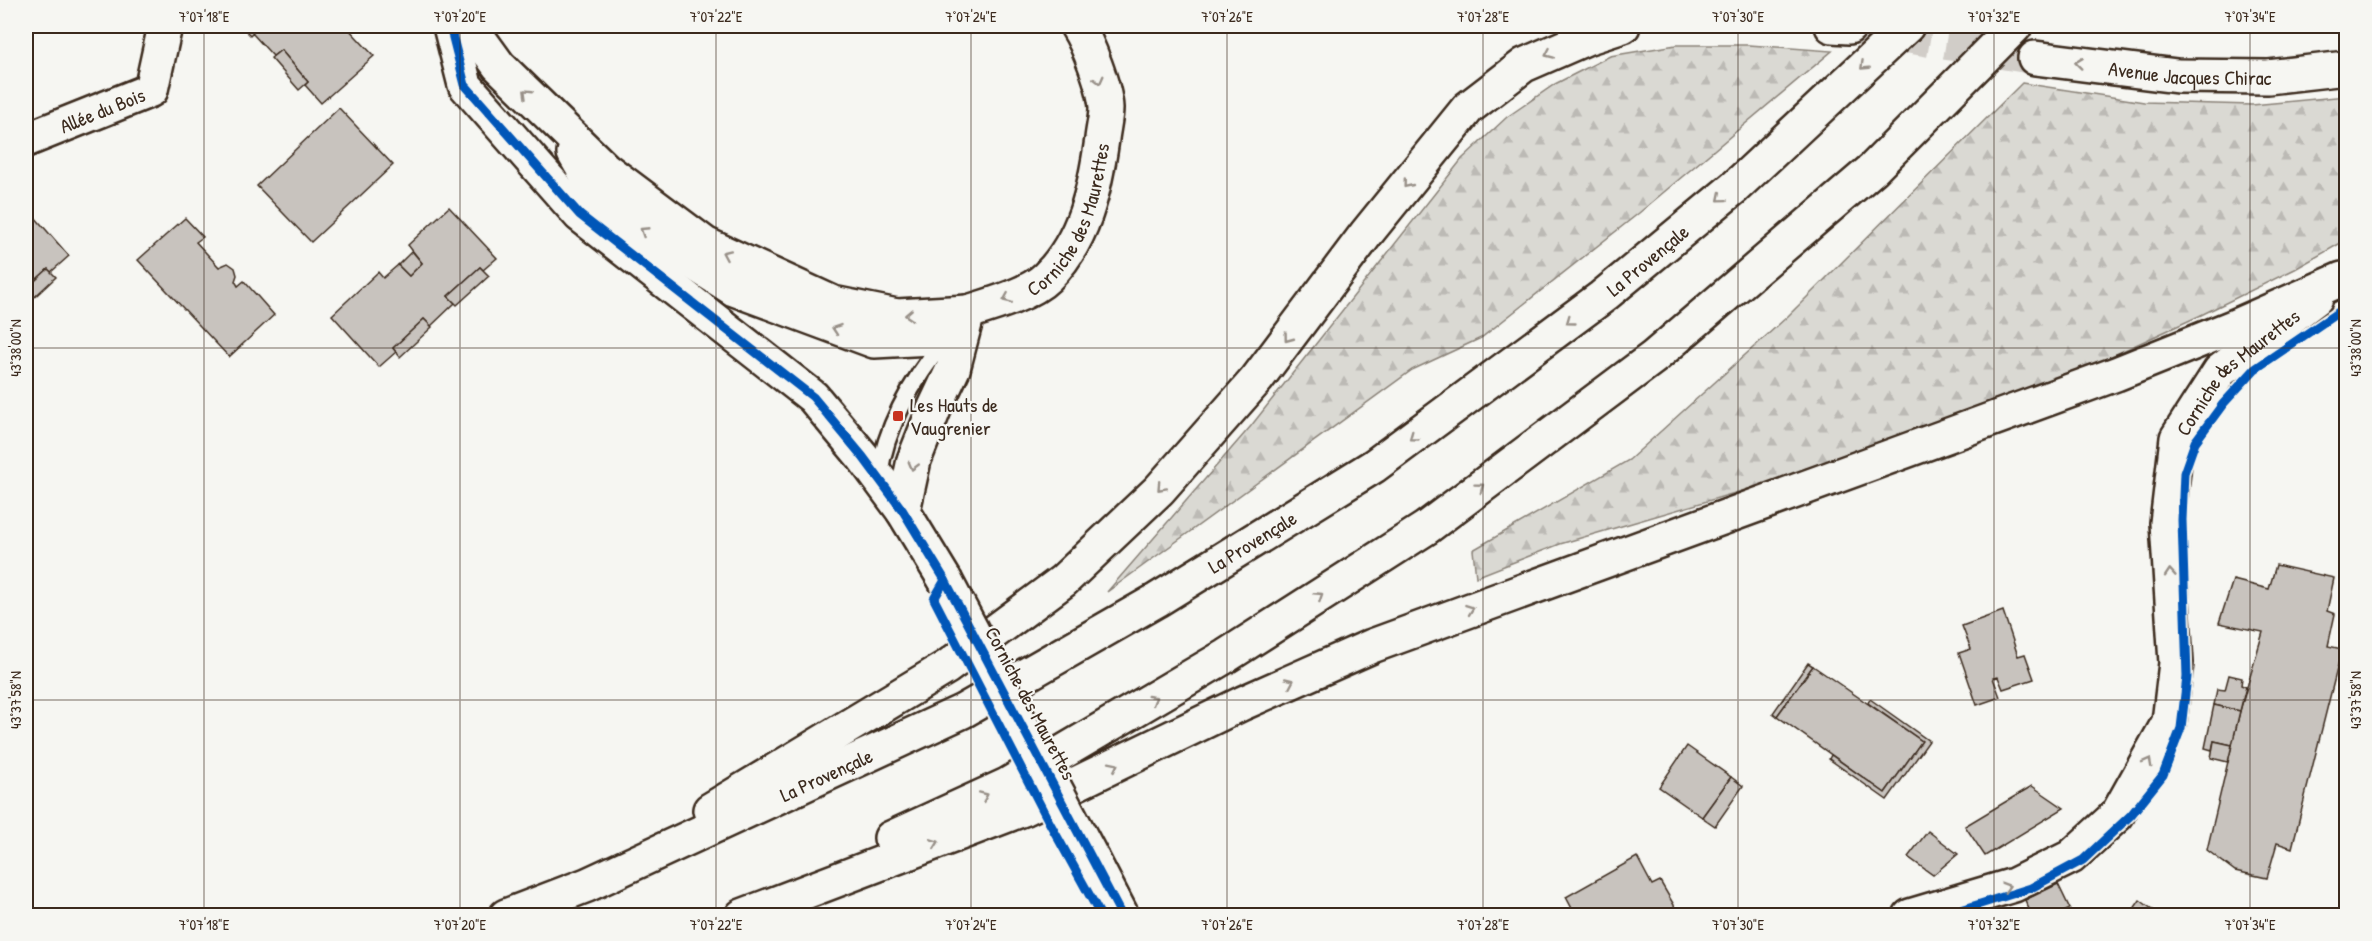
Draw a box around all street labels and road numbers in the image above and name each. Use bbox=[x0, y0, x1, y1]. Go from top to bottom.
street label: Avenue Jacques Chirac bbox=[2107, 54, 2272, 91]
street label: Allée du Bois bbox=[55, 80, 149, 139]
street label: Corniche des Maurettes bbox=[1021, 141, 1115, 302]
street label: La Provençale bbox=[1600, 218, 1694, 302]
street label: Corniche des Maurettes bbox=[2169, 302, 2305, 440]
street label: La Provençale bbox=[1203, 504, 1301, 579]
street label: Corniche des Maurettes bbox=[979, 622, 1083, 785]
street label: La Provençale bbox=[775, 741, 877, 808]

